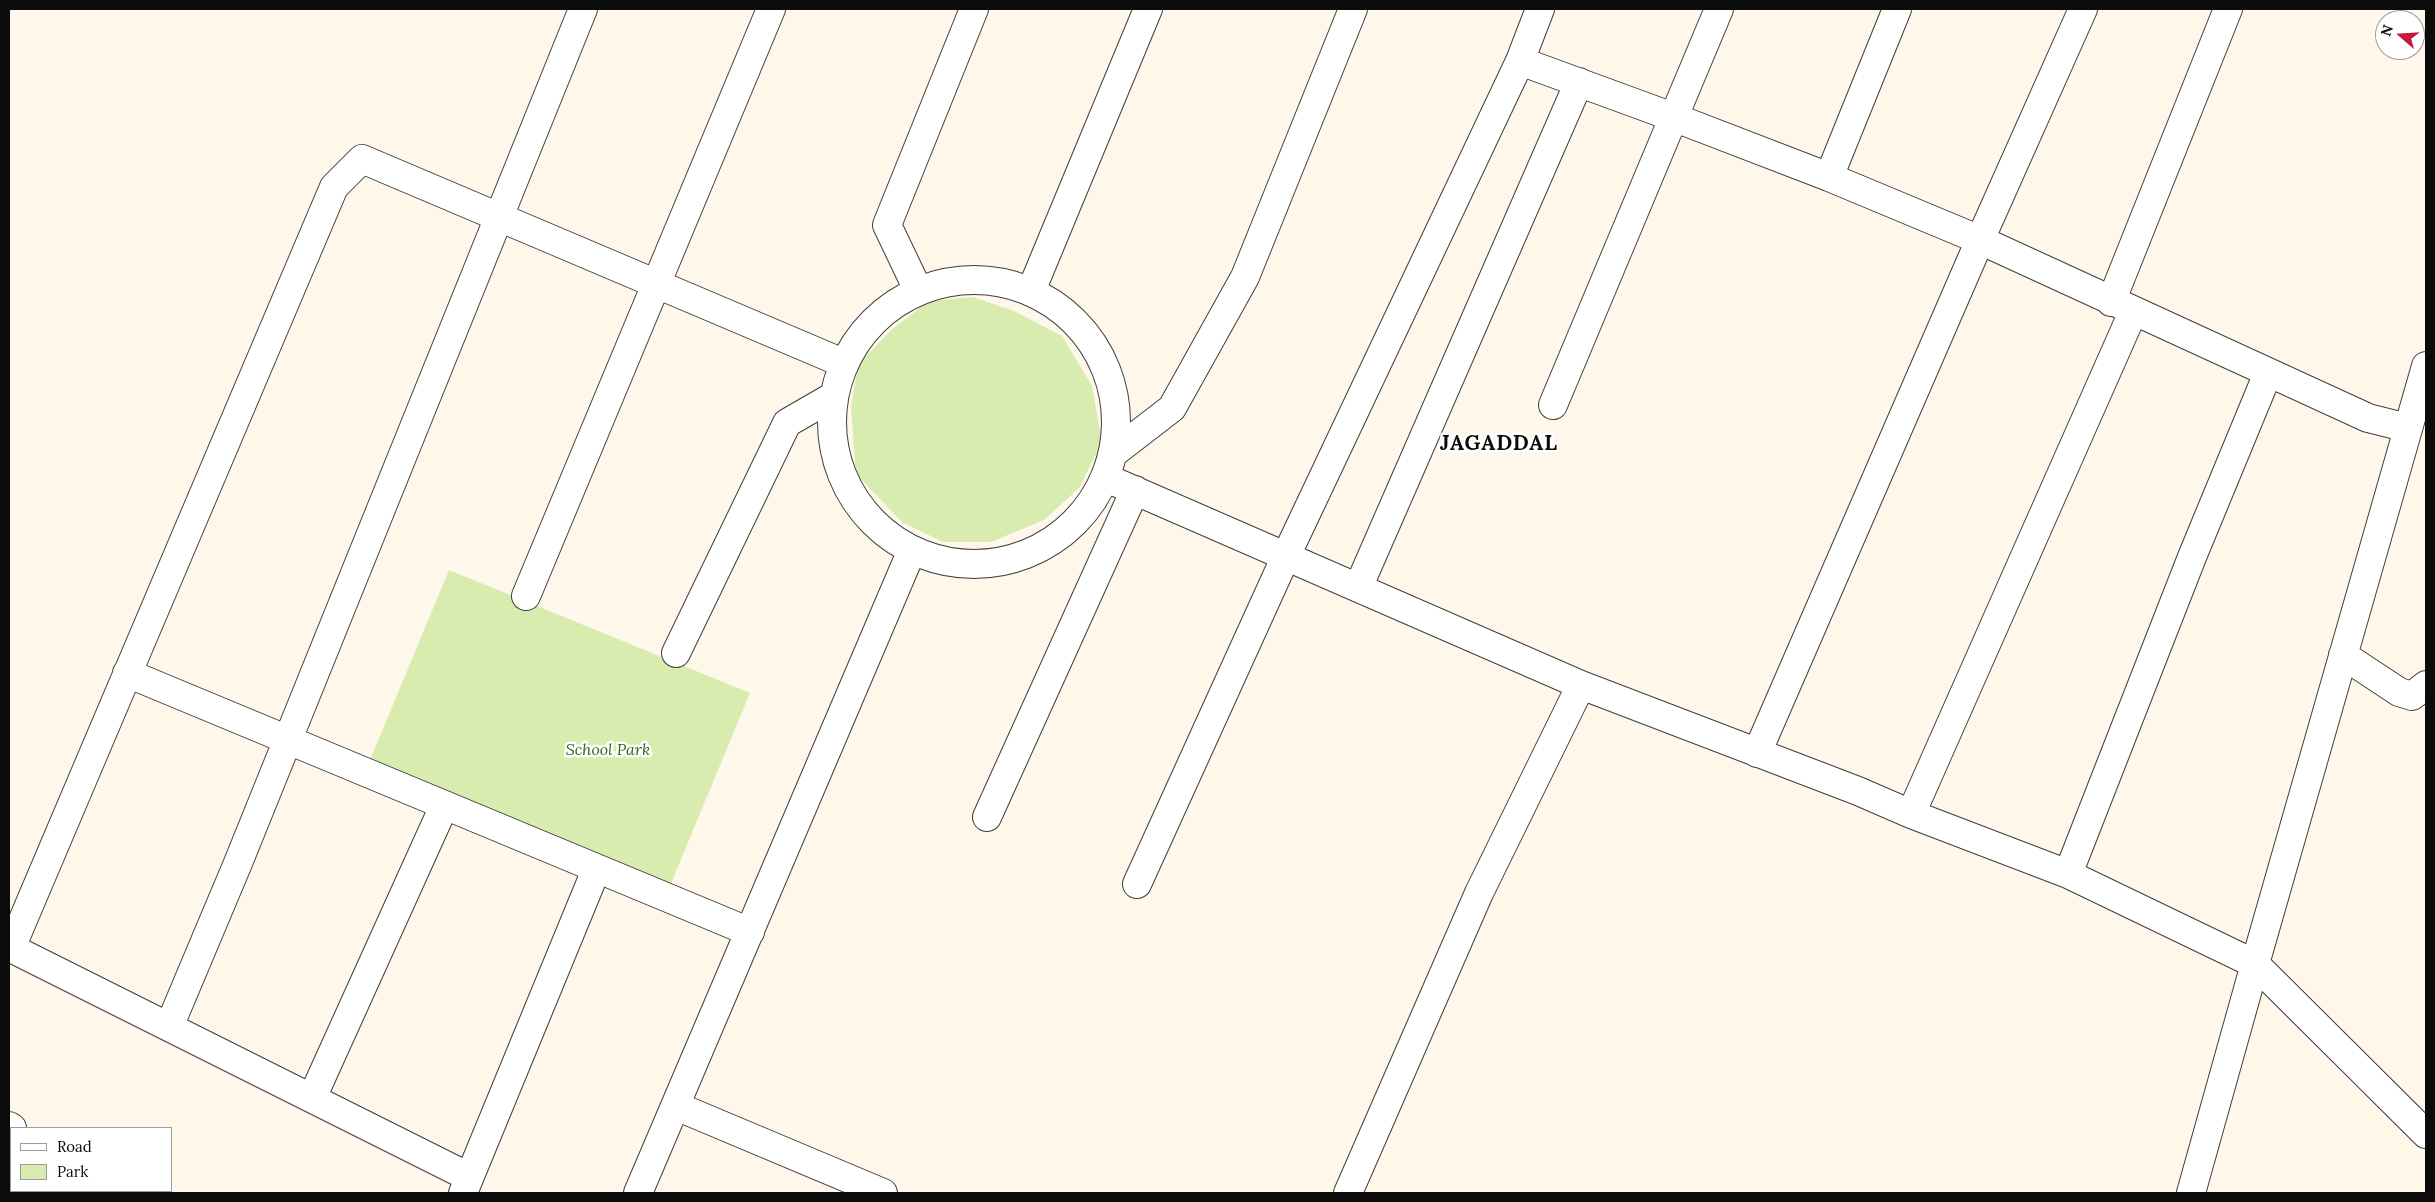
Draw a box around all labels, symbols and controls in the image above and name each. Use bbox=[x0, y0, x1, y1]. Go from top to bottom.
north arrow bbox=[2375, 10, 2425, 60]
text: N bbox=[2376, 22, 2397, 38]
district label: JAGADDAL bbox=[1439, 431, 1559, 457]
park label: School Park bbox=[566, 740, 650, 760]
legend bbox=[10, 1127, 172, 1192]
text: Road bbox=[57, 1137, 92, 1156]
text: Park bbox=[57, 1162, 88, 1181]

